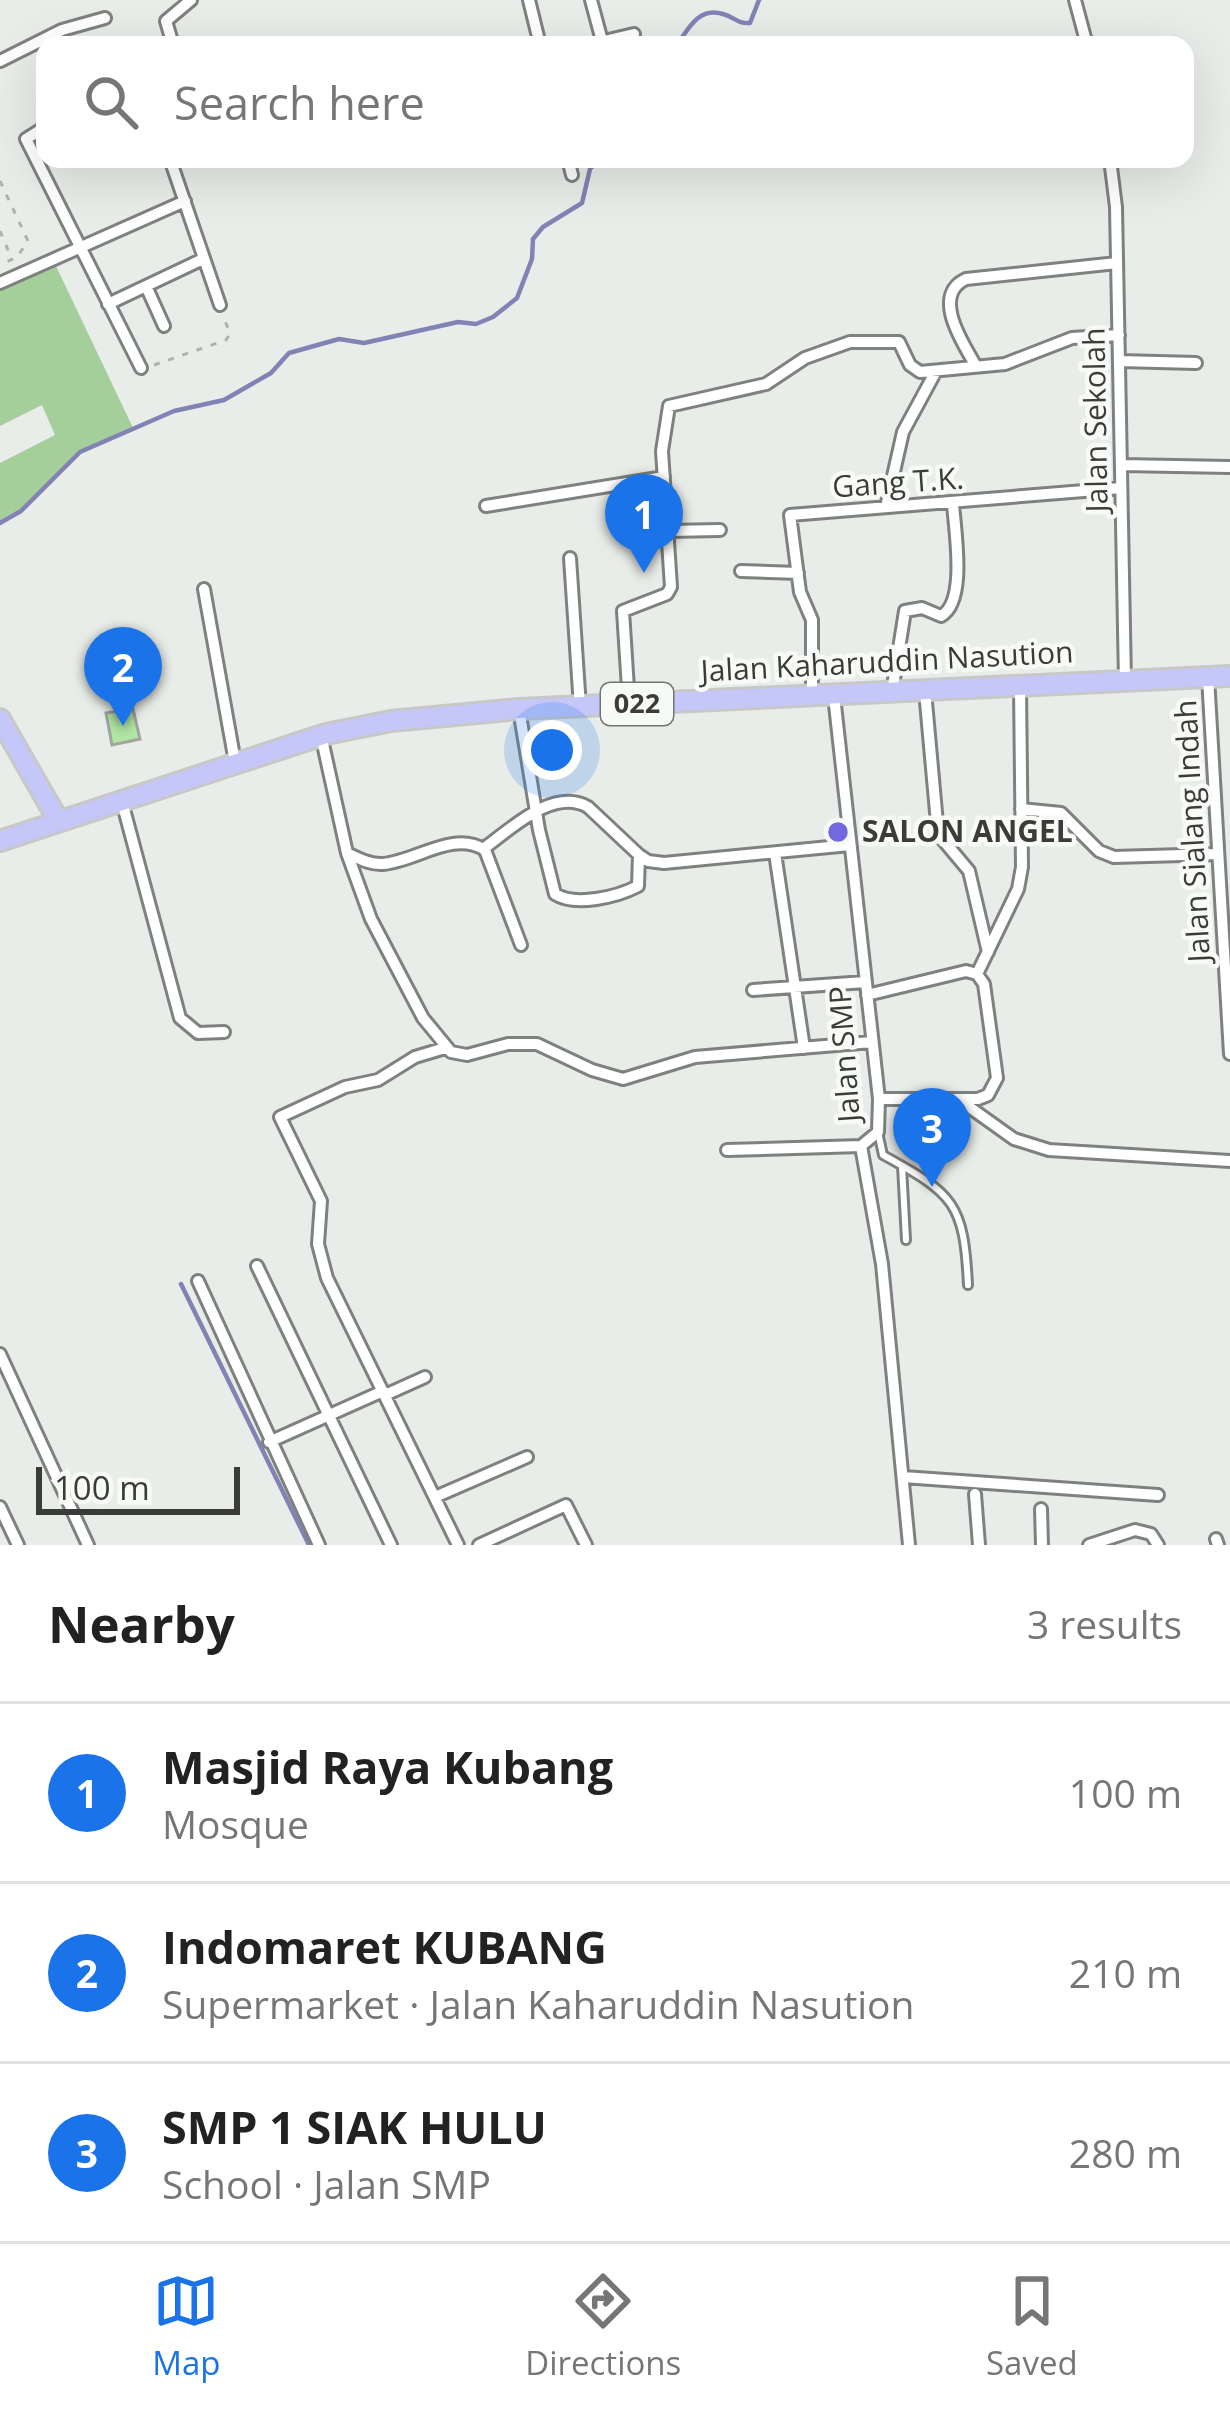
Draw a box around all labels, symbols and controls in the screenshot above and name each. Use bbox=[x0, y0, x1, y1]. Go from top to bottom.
search box bbox=[36, 36, 1194, 168]
icon: search bbox=[78, 69, 144, 135]
text: Search here bbox=[174, 72, 425, 133]
street label: Jalan Sekolah bbox=[1072, 327, 1117, 516]
street label: Gang T.K. bbox=[831, 456, 965, 507]
pin: 1 bbox=[605, 474, 683, 573]
pin: 2 bbox=[84, 627, 162, 726]
street label: Jalan Kaharuddin Nasution bbox=[697, 630, 1074, 691]
road number: 022 bbox=[601, 683, 673, 725]
street label: Jalan Sialang Indah bbox=[1164, 699, 1219, 966]
your location bbox=[522, 720, 582, 780]
place label: SALON ANGEL bbox=[862, 810, 1073, 851]
marker: SALON ANGEL bbox=[825, 819, 851, 845]
street label: Jalan SMP bbox=[818, 985, 869, 1127]
pin: 3 bbox=[893, 1088, 971, 1187]
scale bar bbox=[36, 1461, 240, 1514]
text: 100 m bbox=[54, 1465, 150, 1510]
text: Nearby bbox=[48, 1588, 235, 1658]
text: 3 results bbox=[1027, 1597, 1182, 1650]
text: Masjid Raya Kubang bbox=[162, 1736, 613, 1797]
text: 1 bbox=[76, 1766, 98, 1819]
text: 100 m bbox=[1069, 1766, 1182, 1819]
text: Mosque bbox=[162, 1797, 309, 1850]
text: Indomaret KUBANG bbox=[162, 1916, 607, 1977]
text: 2 bbox=[76, 1946, 98, 1999]
text: 210 m bbox=[1069, 1946, 1182, 1999]
text: Supermarket · Jalan Kaharuddin Nasution bbox=[162, 1977, 915, 2030]
text: SMP 1 SIAK HULU bbox=[162, 2096, 547, 2157]
text: 3 bbox=[76, 2126, 98, 2179]
text: 280 m bbox=[1069, 2126, 1182, 2179]
text: School · Jalan SMP bbox=[162, 2157, 491, 2210]
tab: Map bbox=[152, 2268, 221, 2385]
tab: Directions bbox=[525, 2268, 681, 2385]
tab: Saved bbox=[986, 2268, 1078, 2385]

